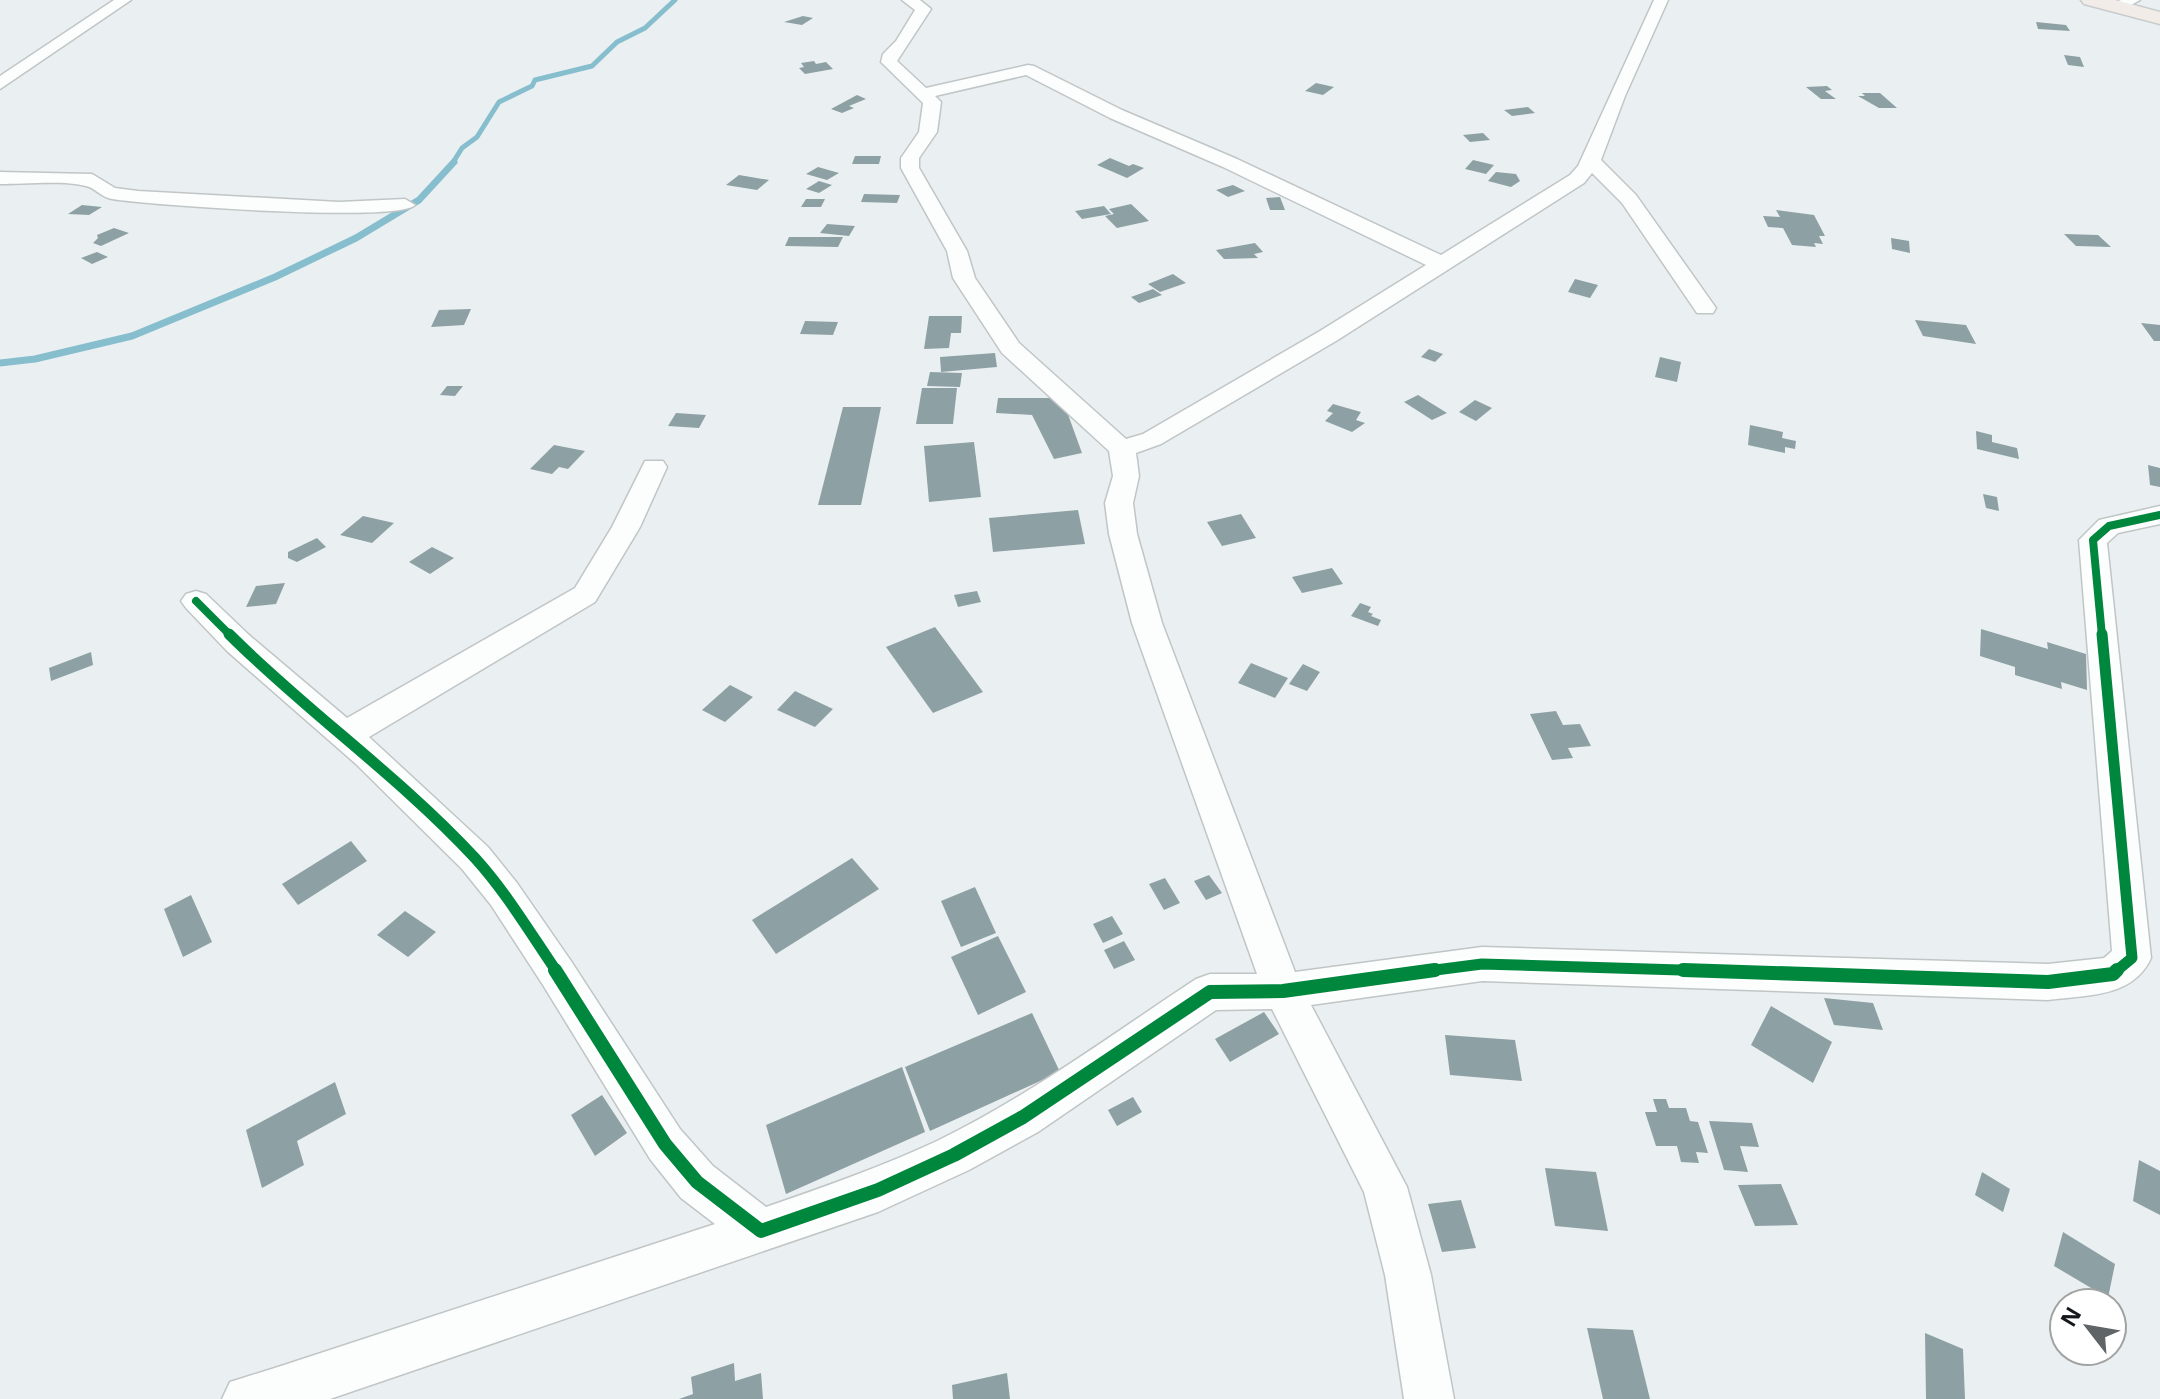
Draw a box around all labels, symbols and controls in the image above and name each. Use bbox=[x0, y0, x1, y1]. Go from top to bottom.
north arrow bbox=[2048, 1287, 2128, 1367]
text: N bbox=[2053, 1301, 2087, 1332]

